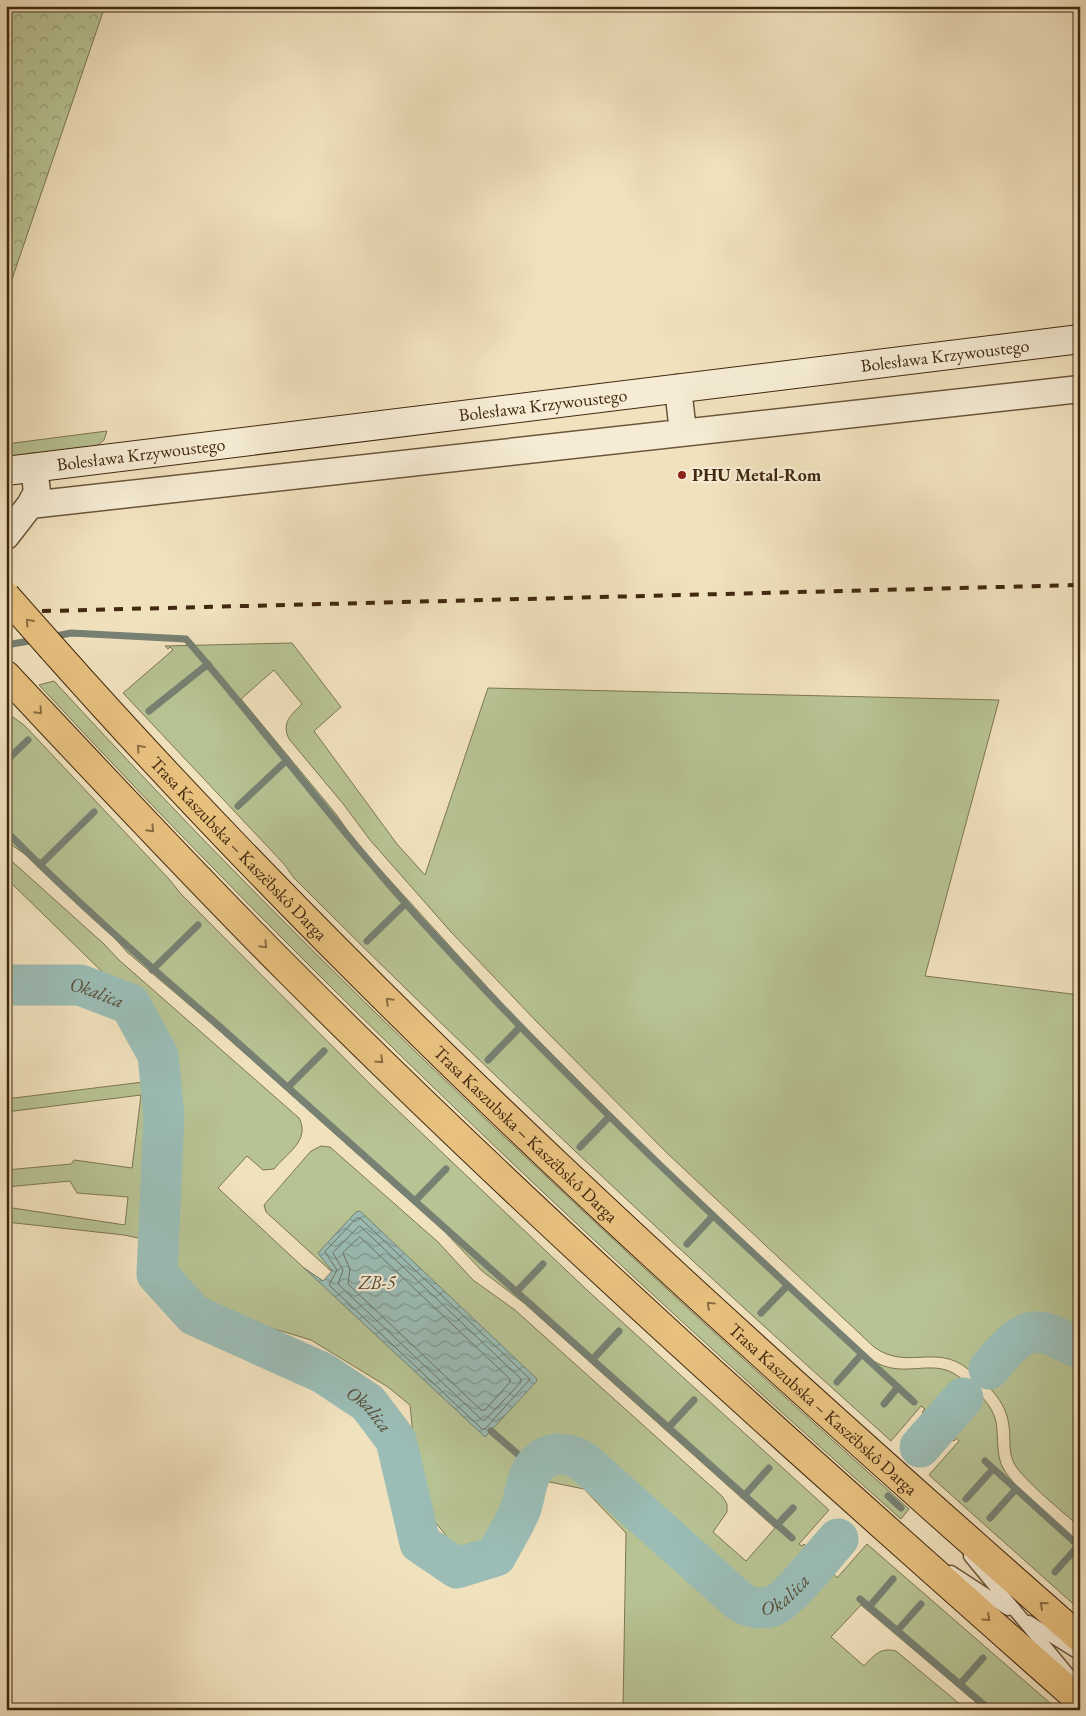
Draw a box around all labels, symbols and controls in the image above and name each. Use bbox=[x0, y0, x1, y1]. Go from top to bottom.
street label: Bolesława Krzywoustego bbox=[859, 333, 1031, 377]
street label: Bolesława Krzywoustego bbox=[457, 383, 629, 426]
street label: Bolesława Krzywoustego bbox=[55, 432, 227, 476]
place label: PHU Metal-Rom bbox=[692, 463, 822, 486]
marker: PHU Metal-Rom bbox=[676, 469, 688, 481]
one-way arrow bbox=[26, 619, 35, 628]
one-way arrow bbox=[34, 705, 43, 714]
one-way arrow bbox=[137, 744, 146, 753]
street label: Trasa Kaszubska – Kaszëbskô Darga bbox=[145, 751, 333, 946]
one-way arrow bbox=[145, 824, 154, 833]
one-way arrow bbox=[258, 940, 267, 949]
water label: Okalica bbox=[70, 973, 128, 1014]
one-way arrow bbox=[386, 998, 395, 1007]
street label: Trasa Kaszubska – Kaszëbskô Darga bbox=[429, 1040, 624, 1228]
one-way arrow bbox=[374, 1054, 383, 1063]
water label: ZB-5 bbox=[357, 1270, 396, 1295]
one-way arrow bbox=[707, 1302, 716, 1311]
street label: Trasa Kaszubska – Kaszëbskô Darga bbox=[724, 1318, 923, 1500]
water label: Okalica bbox=[341, 1380, 398, 1438]
water label: Okalica bbox=[759, 1569, 815, 1621]
one-way arrow bbox=[1040, 1602, 1049, 1611]
one-way arrow bbox=[981, 1613, 990, 1622]

